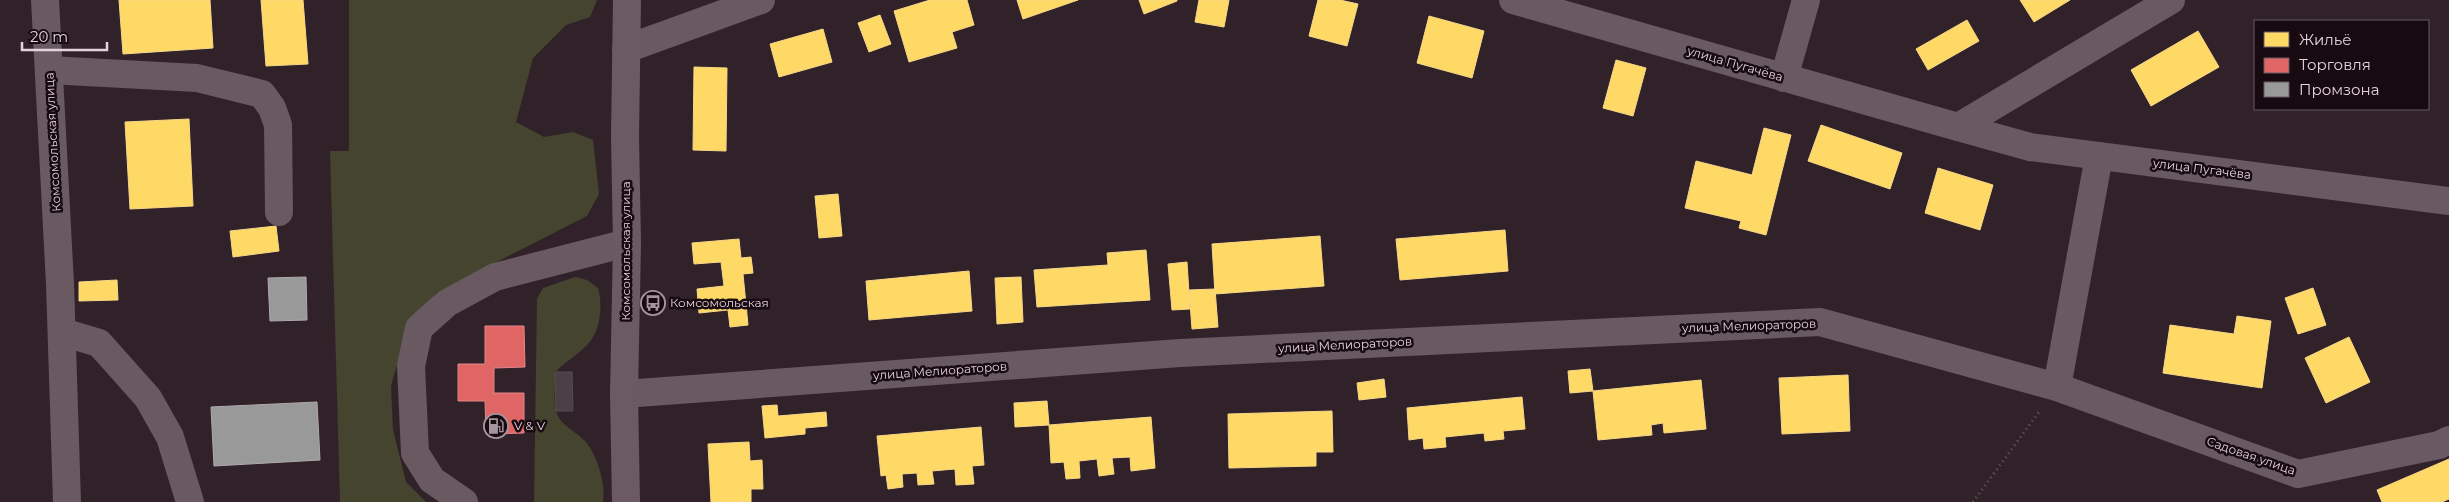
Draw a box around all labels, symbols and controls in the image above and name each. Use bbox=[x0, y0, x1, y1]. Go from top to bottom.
scale bar bbox=[22, 20, 108, 52]
legend bbox=[2254, 20, 2429, 110]
text: 20 m bbox=[30, 27, 68, 46]
text: Жильё bbox=[2299, 30, 2352, 49]
street label: улица Пугачёва bbox=[1685, 42, 1785, 84]
text: Торговля bbox=[2299, 55, 2371, 74]
street label: Комсомольская улица bbox=[41, 72, 64, 212]
text: Промзона bbox=[2299, 80, 2379, 99]
street label: улица Пугачёва bbox=[2151, 155, 2252, 182]
street label: Комсомольская улица bbox=[618, 181, 633, 321]
bus stop icon: Комсомольская bbox=[640, 290, 666, 316]
place label: Комсомольская bbox=[670, 295, 769, 310]
street label: улица Мелиораторов bbox=[1681, 316, 1816, 335]
street label: улица Мелиораторов bbox=[1277, 333, 1412, 356]
street label: улица Мелиораторов bbox=[871, 358, 1007, 383]
fuel station icon: V & V bbox=[483, 413, 509, 439]
place label: V & V bbox=[514, 418, 546, 433]
street label: Садовая улица bbox=[2205, 433, 2298, 478]

